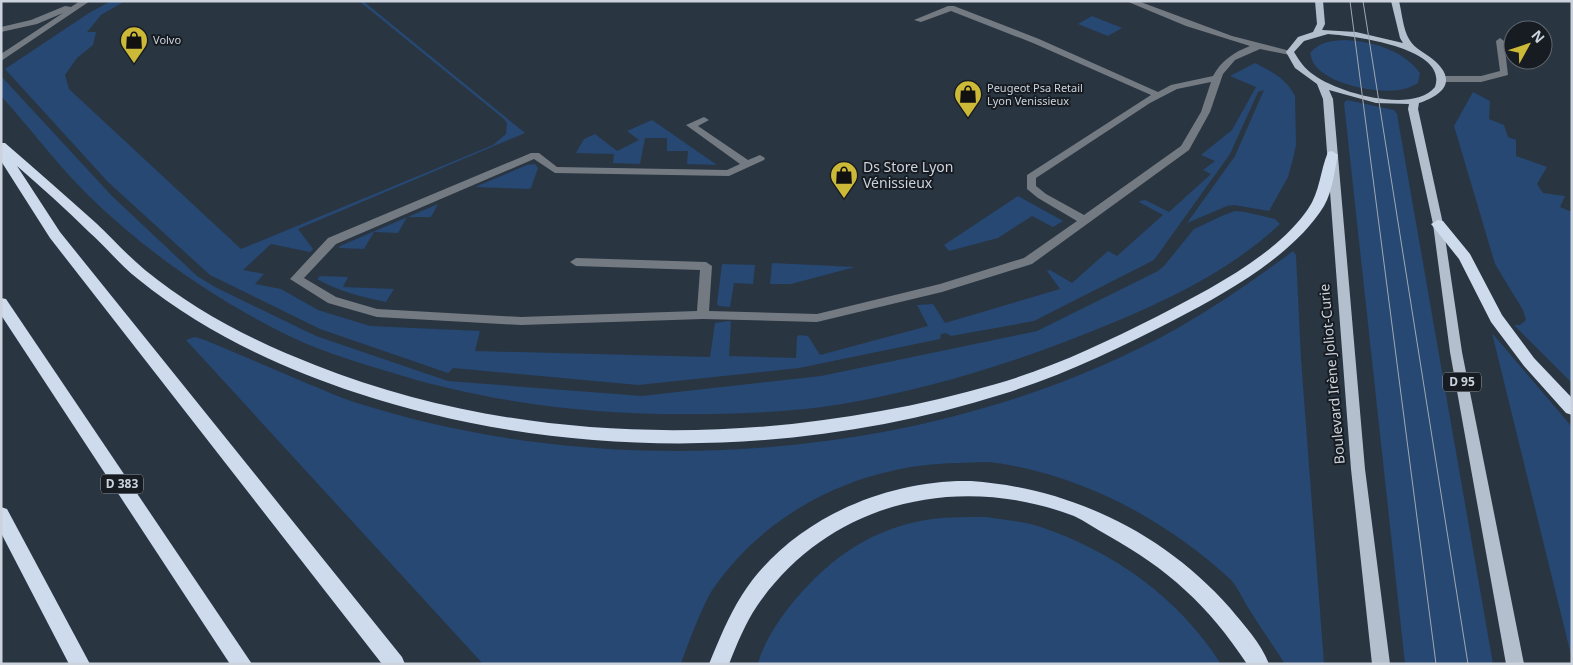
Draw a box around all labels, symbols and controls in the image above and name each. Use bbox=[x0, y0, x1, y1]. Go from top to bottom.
north arrow bbox=[1503, 20, 1553, 70]
shop icon: Volvo bbox=[119, 25, 149, 64]
text: N bbox=[1527, 26, 1549, 47]
place label: Volvo bbox=[153, 32, 181, 47]
shop icon: Peugeot Psa Retail Lyon Venissieux bbox=[953, 79, 983, 118]
place label: Peugeot Psa Retail Lyon Venissieux bbox=[987, 80, 1083, 108]
place label: Ds Store Lyon Vénissieux bbox=[863, 157, 953, 192]
shop icon: Ds Store Lyon Vénissieux bbox=[829, 160, 859, 199]
street label: Boulevard Irène Joliot-Curie bbox=[1314, 283, 1349, 465]
road number: D 95 bbox=[1443, 372, 1481, 392]
road number: D 383 bbox=[101, 474, 143, 494]

